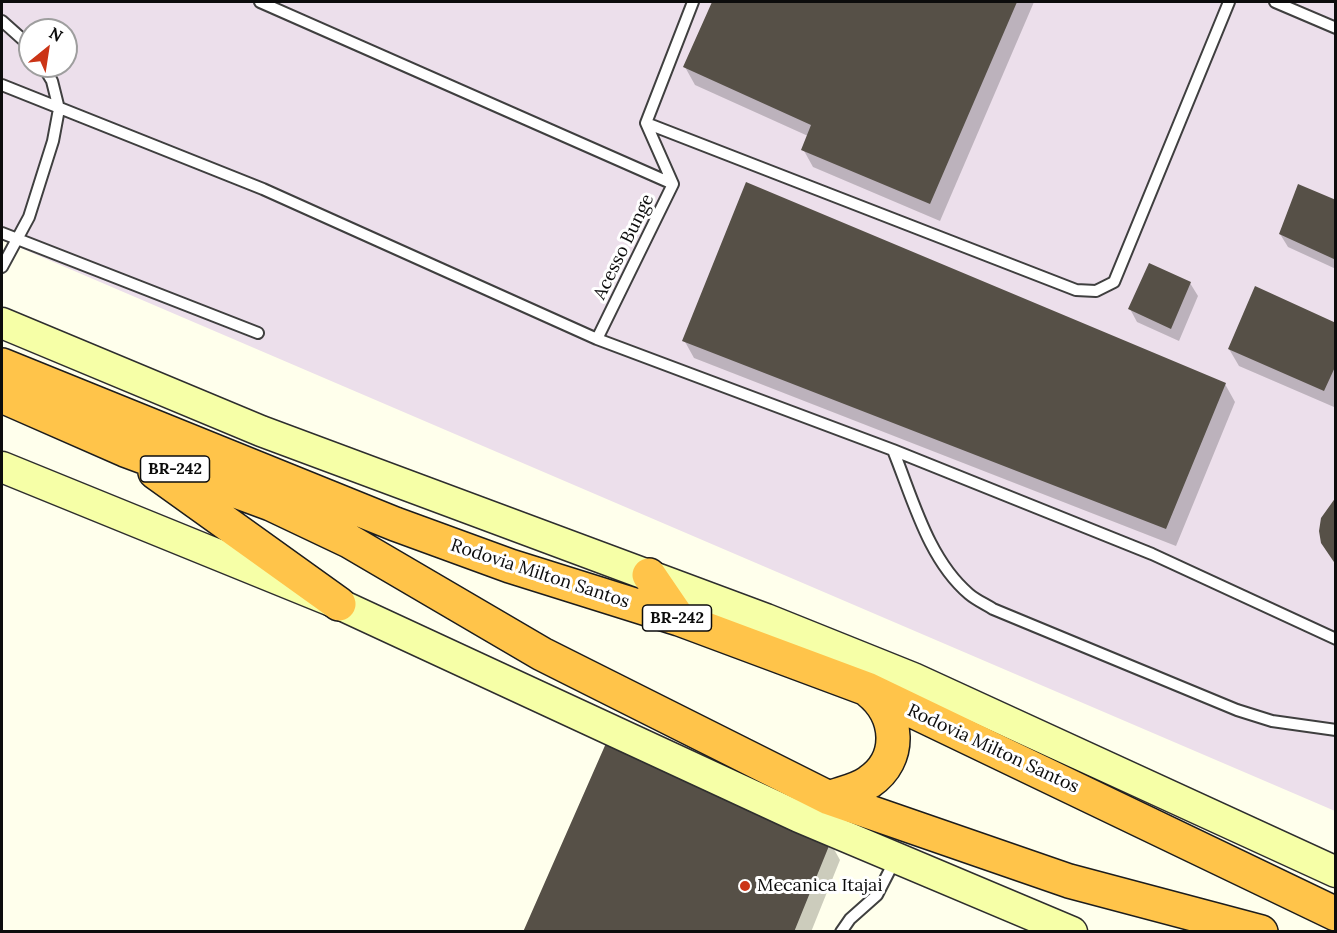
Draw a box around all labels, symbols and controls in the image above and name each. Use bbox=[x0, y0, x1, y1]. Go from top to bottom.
north arrow bbox=[18, 18, 78, 78]
text: N bbox=[46, 22, 66, 46]
street label: Acesso Bunge bbox=[589, 191, 659, 303]
road number: BR-242 bbox=[140, 456, 210, 482]
street label: Rodovia Milton Santos bbox=[448, 535, 632, 613]
road number: BR-242 bbox=[642, 605, 712, 631]
street label: Rodovia Milton Santos bbox=[904, 700, 1082, 798]
place label: Mecanica Itajai bbox=[757, 875, 882, 897]
marker: Mecanica Itajai bbox=[738, 879, 752, 893]

